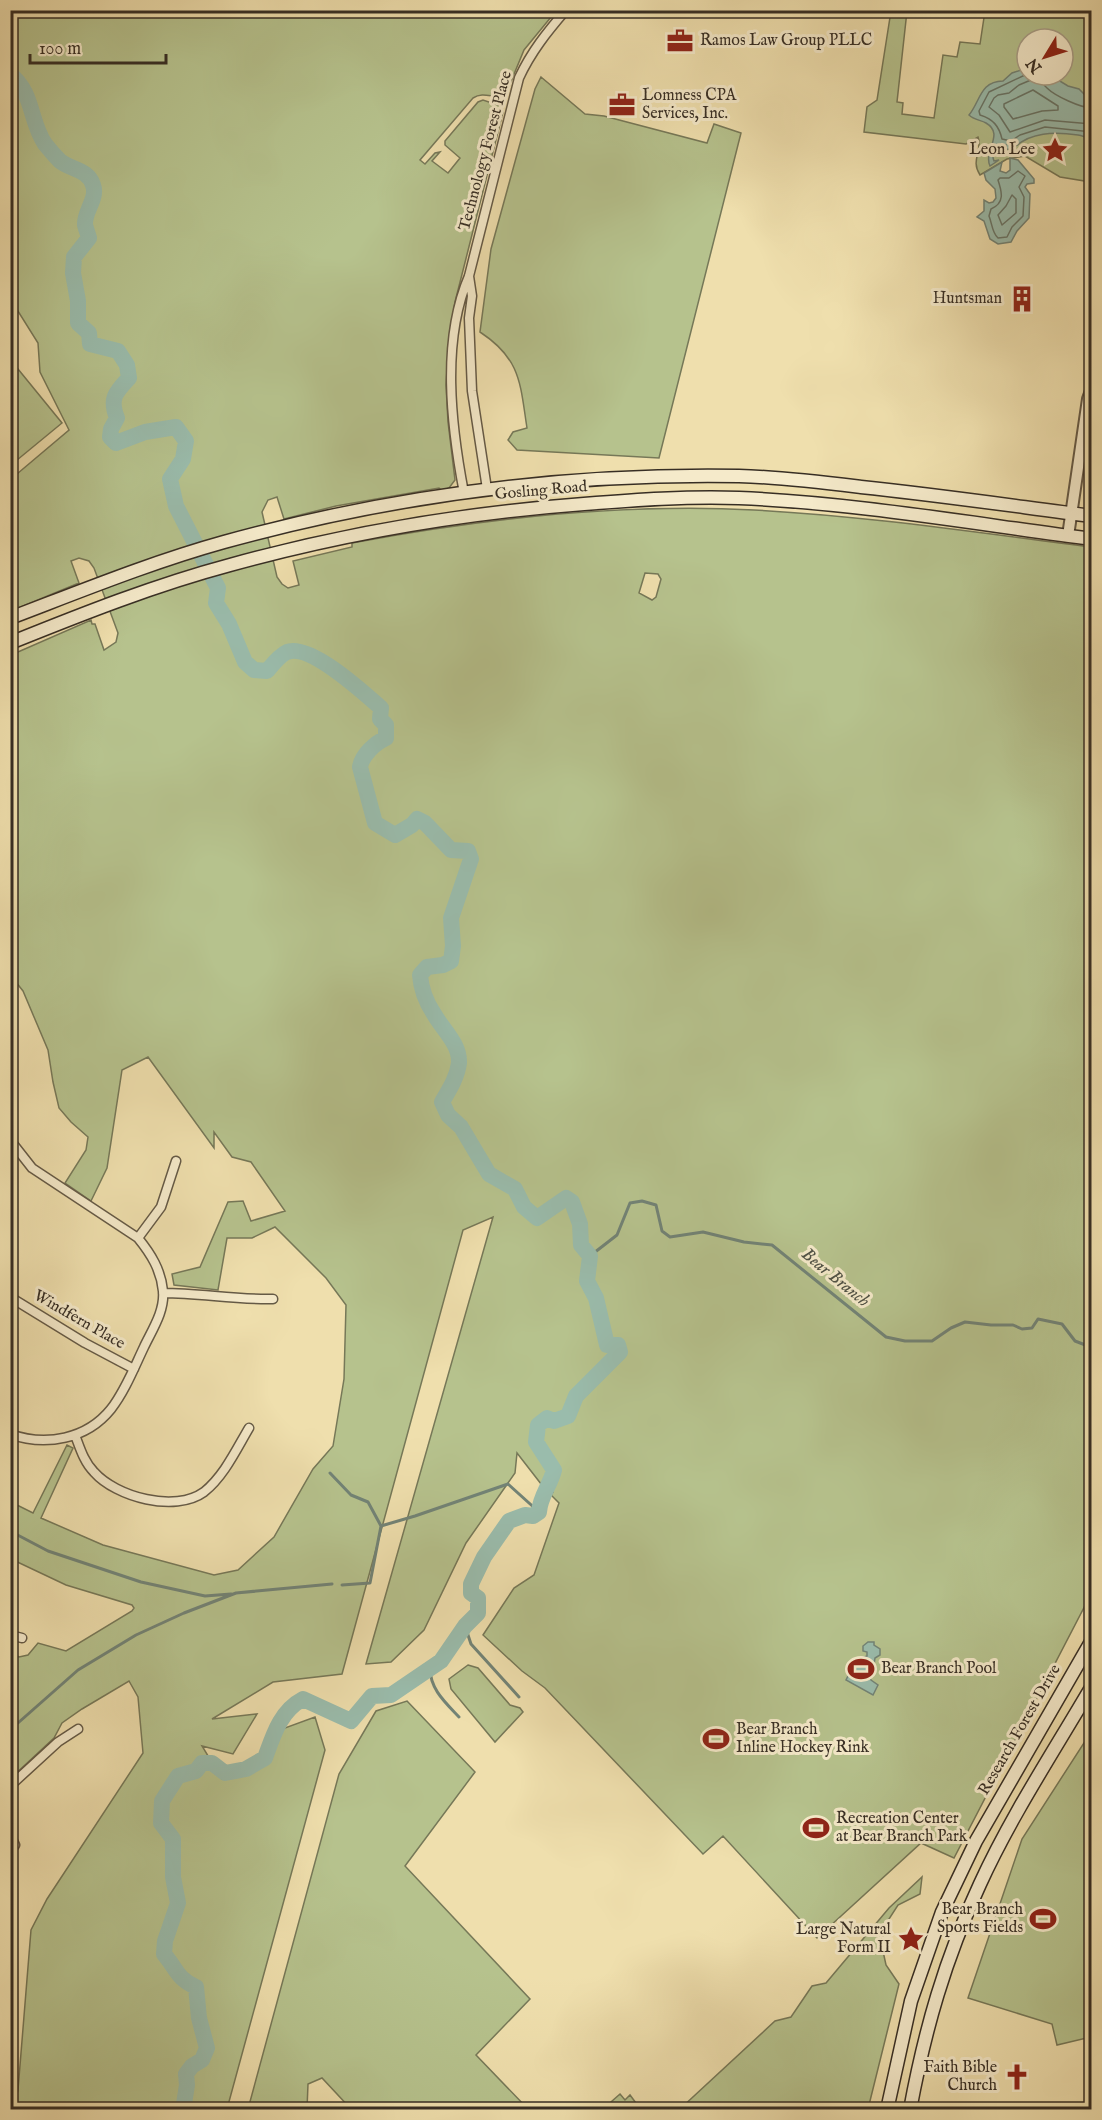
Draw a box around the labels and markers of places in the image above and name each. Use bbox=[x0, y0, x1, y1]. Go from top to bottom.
office icon: Ramos Law Group PLLC bbox=[665, 26, 695, 56]
place label: Ramos Law Group PLLC bbox=[700, 31, 872, 51]
place label: Lomness CPA Services, Inc. bbox=[642, 86, 737, 124]
office icon: Lomness CPA Services, Inc. bbox=[607, 90, 637, 120]
place icon: Leon Lee bbox=[1040, 135, 1070, 165]
place label: Leon Lee bbox=[969, 140, 1035, 160]
building icon: Huntsman bbox=[1007, 284, 1037, 314]
place label: Huntsman bbox=[933, 289, 1002, 309]
sports icon: Bear Branch Pool bbox=[846, 1654, 876, 1684]
place label: Bear Branch Pool bbox=[881, 1659, 997, 1679]
place label: Bear Branch Inline Hockey Rink bbox=[736, 1720, 869, 1758]
sports icon: Bear Branch Inline Hockey Rink bbox=[701, 1724, 731, 1754]
place label: Recreation Center at Bear Branch Park bbox=[836, 1809, 968, 1847]
sports icon: Recreation Center at Bear Branch Park bbox=[801, 1813, 831, 1843]
place label: Bear Branch Sports Fields bbox=[937, 1900, 1023, 1938]
sports icon: Bear Branch Sports Fields bbox=[1028, 1904, 1058, 1934]
place label: Large Natural Form II bbox=[796, 1920, 892, 1958]
place icon: Large Natural Form II bbox=[896, 1924, 926, 1954]
place label: Faith Bible Church bbox=[924, 2058, 997, 2096]
church icon: Faith Bible Church bbox=[1002, 2062, 1032, 2092]

